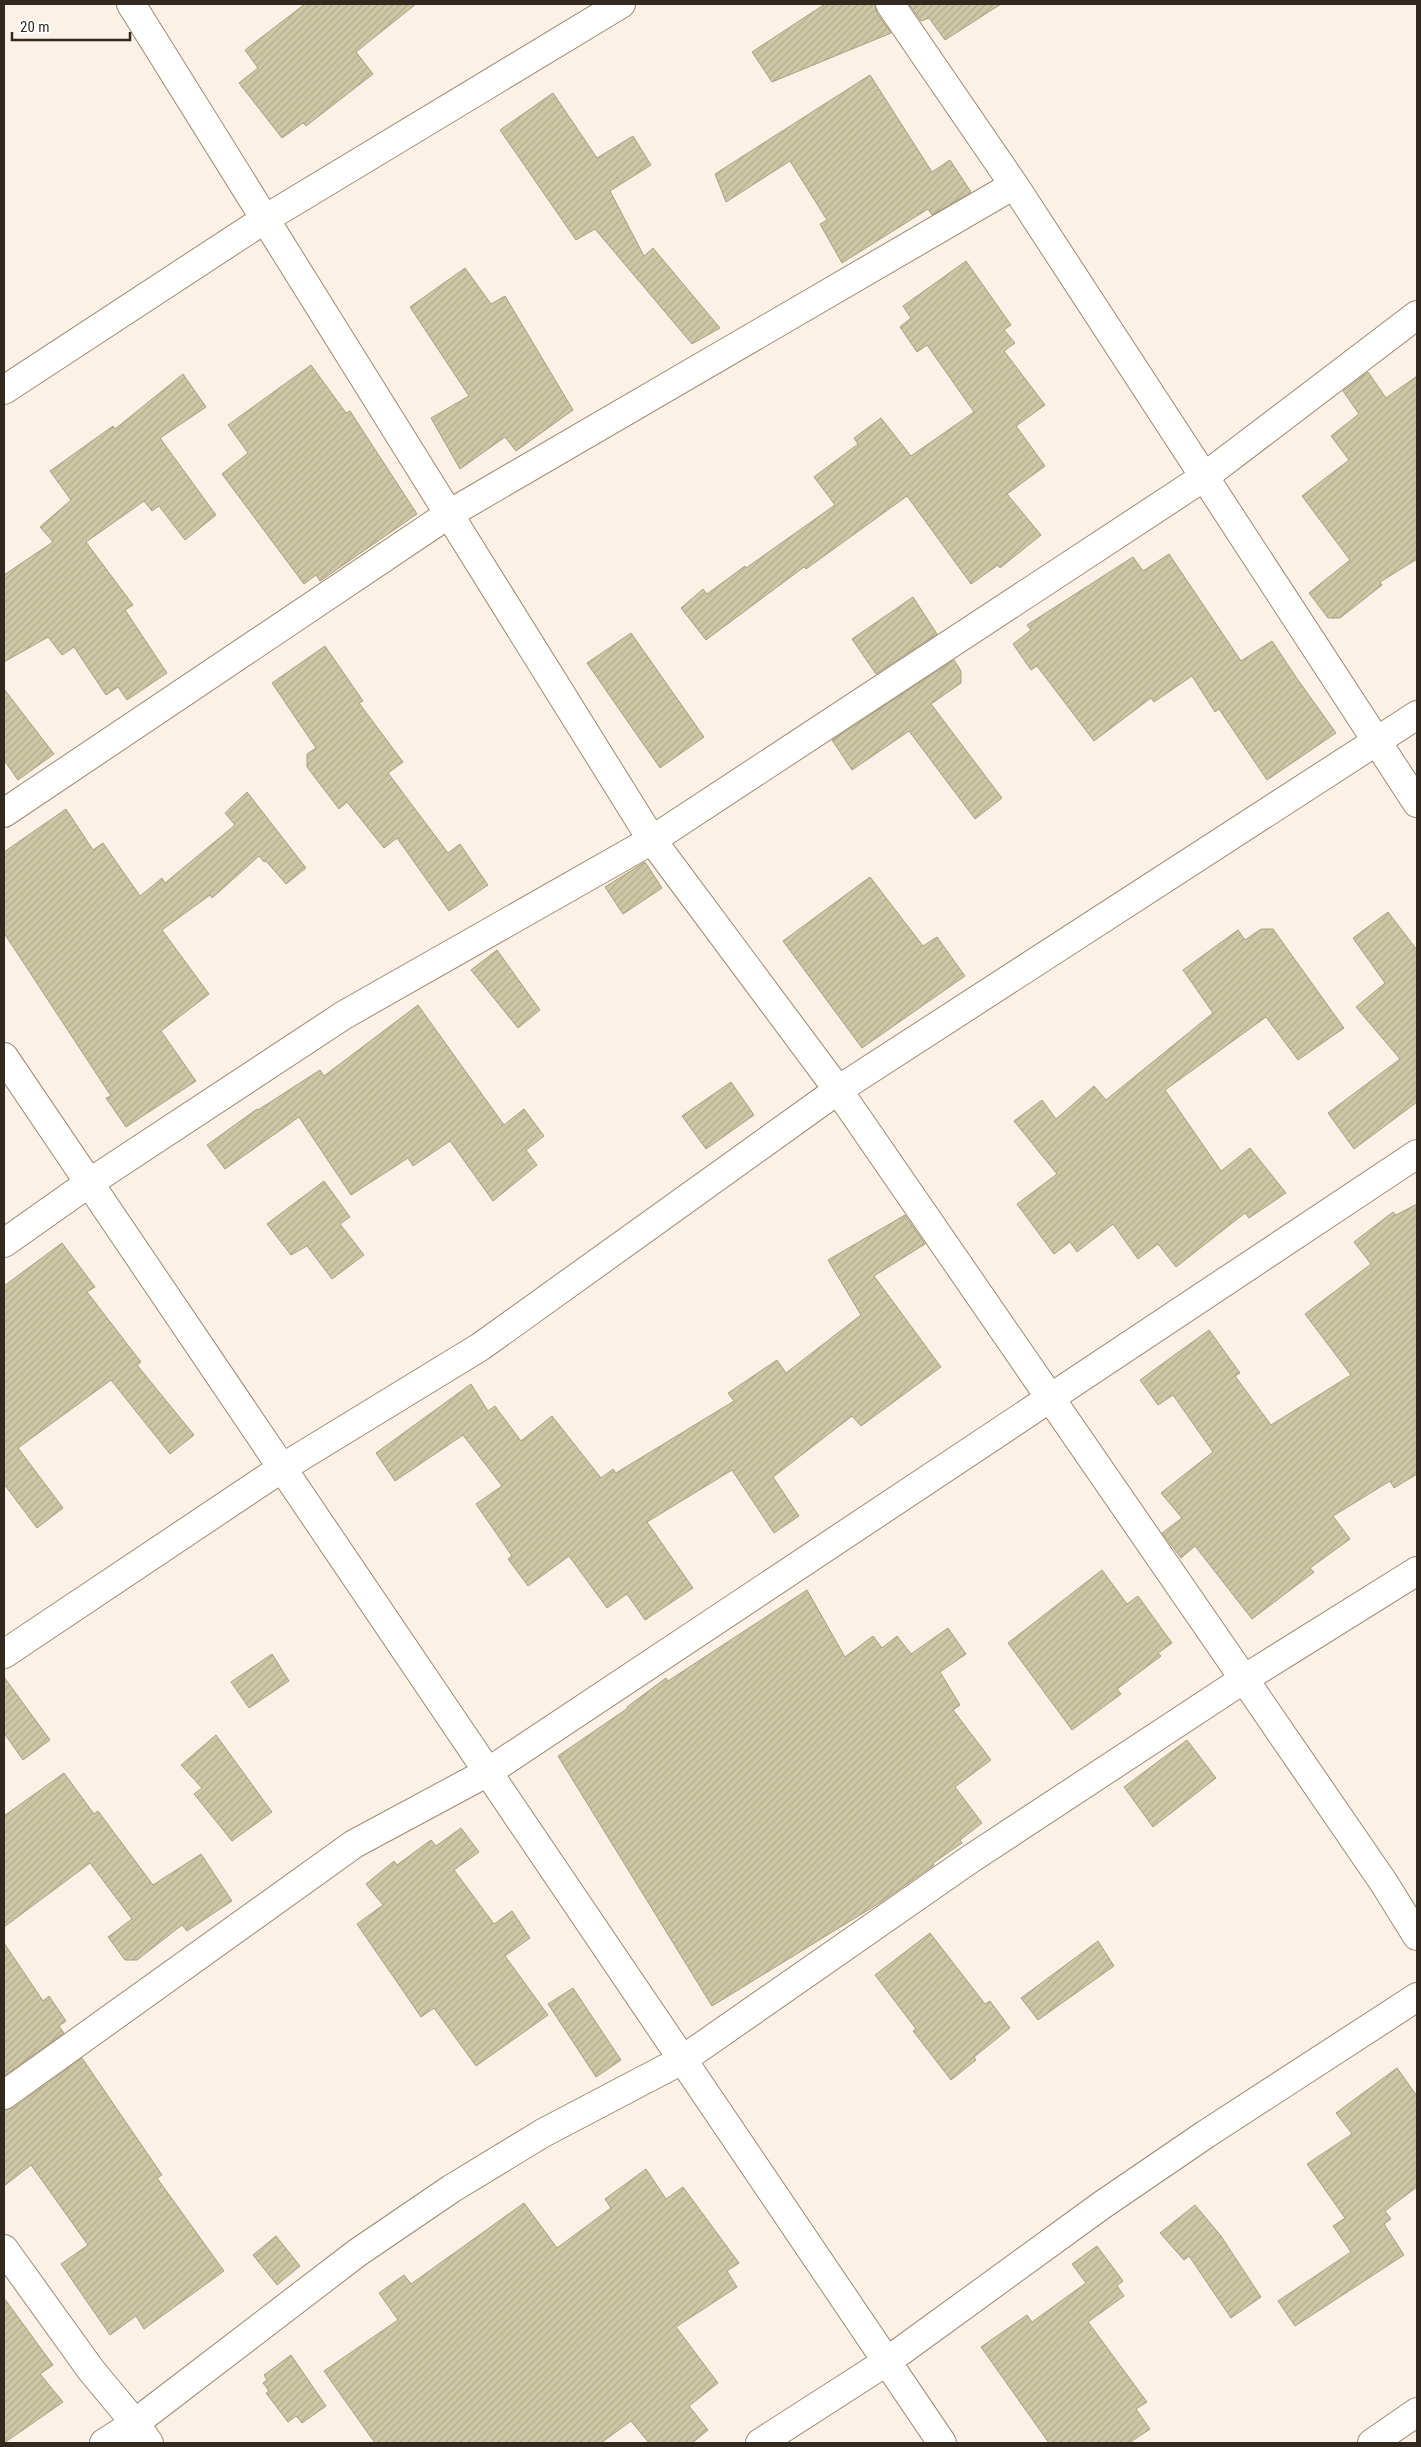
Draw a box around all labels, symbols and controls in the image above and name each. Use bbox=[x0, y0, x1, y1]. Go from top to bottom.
scale bar bbox=[12, 10, 130, 42]
text: 20 m bbox=[20, 18, 50, 36]

